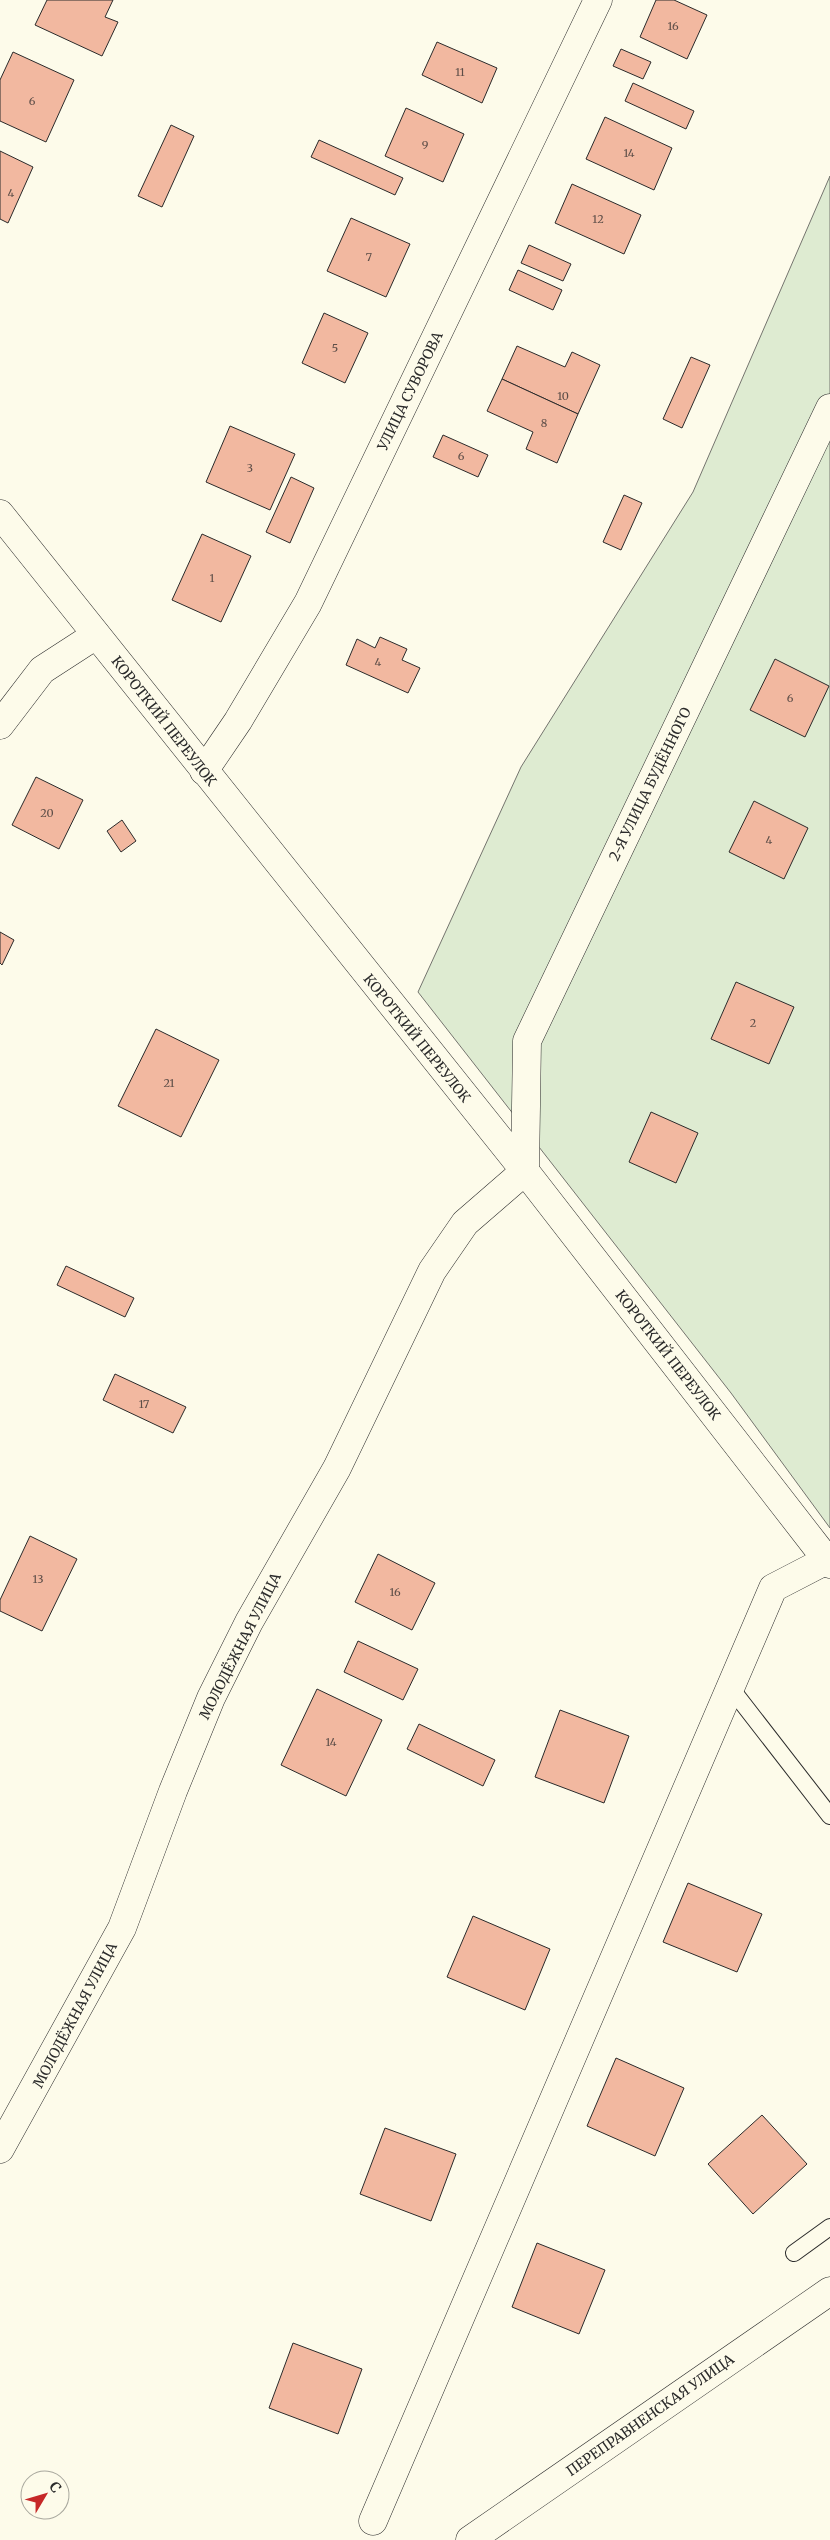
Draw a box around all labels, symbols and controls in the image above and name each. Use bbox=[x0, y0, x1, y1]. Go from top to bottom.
house number: 16 bbox=[667, 19, 679, 33]
house number: 11 bbox=[455, 65, 465, 79]
house number: 6 bbox=[29, 94, 36, 108]
house number: 9 bbox=[422, 138, 429, 152]
house number: 14 bbox=[623, 146, 635, 160]
house number: 4 bbox=[8, 186, 15, 200]
house number: 12 bbox=[592, 212, 604, 226]
house number: 7 bbox=[366, 250, 372, 264]
street label: УЛИЦА СУВОРОВА bbox=[373, 328, 447, 454]
house number: 5 bbox=[332, 341, 338, 355]
house number: 10 bbox=[557, 389, 569, 403]
house number: 8 bbox=[541, 416, 548, 430]
house number: 6 bbox=[458, 449, 465, 463]
house number: 3 bbox=[247, 461, 253, 475]
house number: 1 bbox=[210, 571, 215, 585]
street label: КОРОТКИЙ ПЕРЕУЛОК bbox=[108, 652, 220, 790]
house number: 4 bbox=[375, 655, 382, 669]
house number: 6 bbox=[787, 691, 794, 705]
street label: 2-Я УЛИЦА БУДЁННОГО bbox=[605, 704, 695, 864]
house number: 20 bbox=[40, 806, 54, 820]
house number: 4 bbox=[766, 833, 773, 847]
street label: КОРОТКИЙ ПЕРЕУЛОК bbox=[360, 970, 474, 1106]
house number: 2 bbox=[750, 1016, 756, 1030]
house number: 21 bbox=[163, 1076, 175, 1090]
street label: КОРОТКИЙ ПЕРЕУЛОК bbox=[612, 1286, 724, 1424]
house number: 17 bbox=[139, 1397, 149, 1411]
street label: МОЛОДЁЖНАЯ УЛИЦА bbox=[195, 1570, 285, 1722]
house number: 13 bbox=[33, 1572, 43, 1586]
house number: 16 bbox=[389, 1585, 401, 1599]
house number: 14 bbox=[325, 1735, 337, 1749]
street label: МОЛОДЁЖНАЯ УЛИЦА bbox=[29, 1939, 121, 2091]
street label: ПЕРЕПРАВНЕНСКАЯ УЛИЦА bbox=[563, 2350, 737, 2480]
north arrow bbox=[20, 2470, 70, 2520]
text: С bbox=[45, 2478, 65, 2496]

